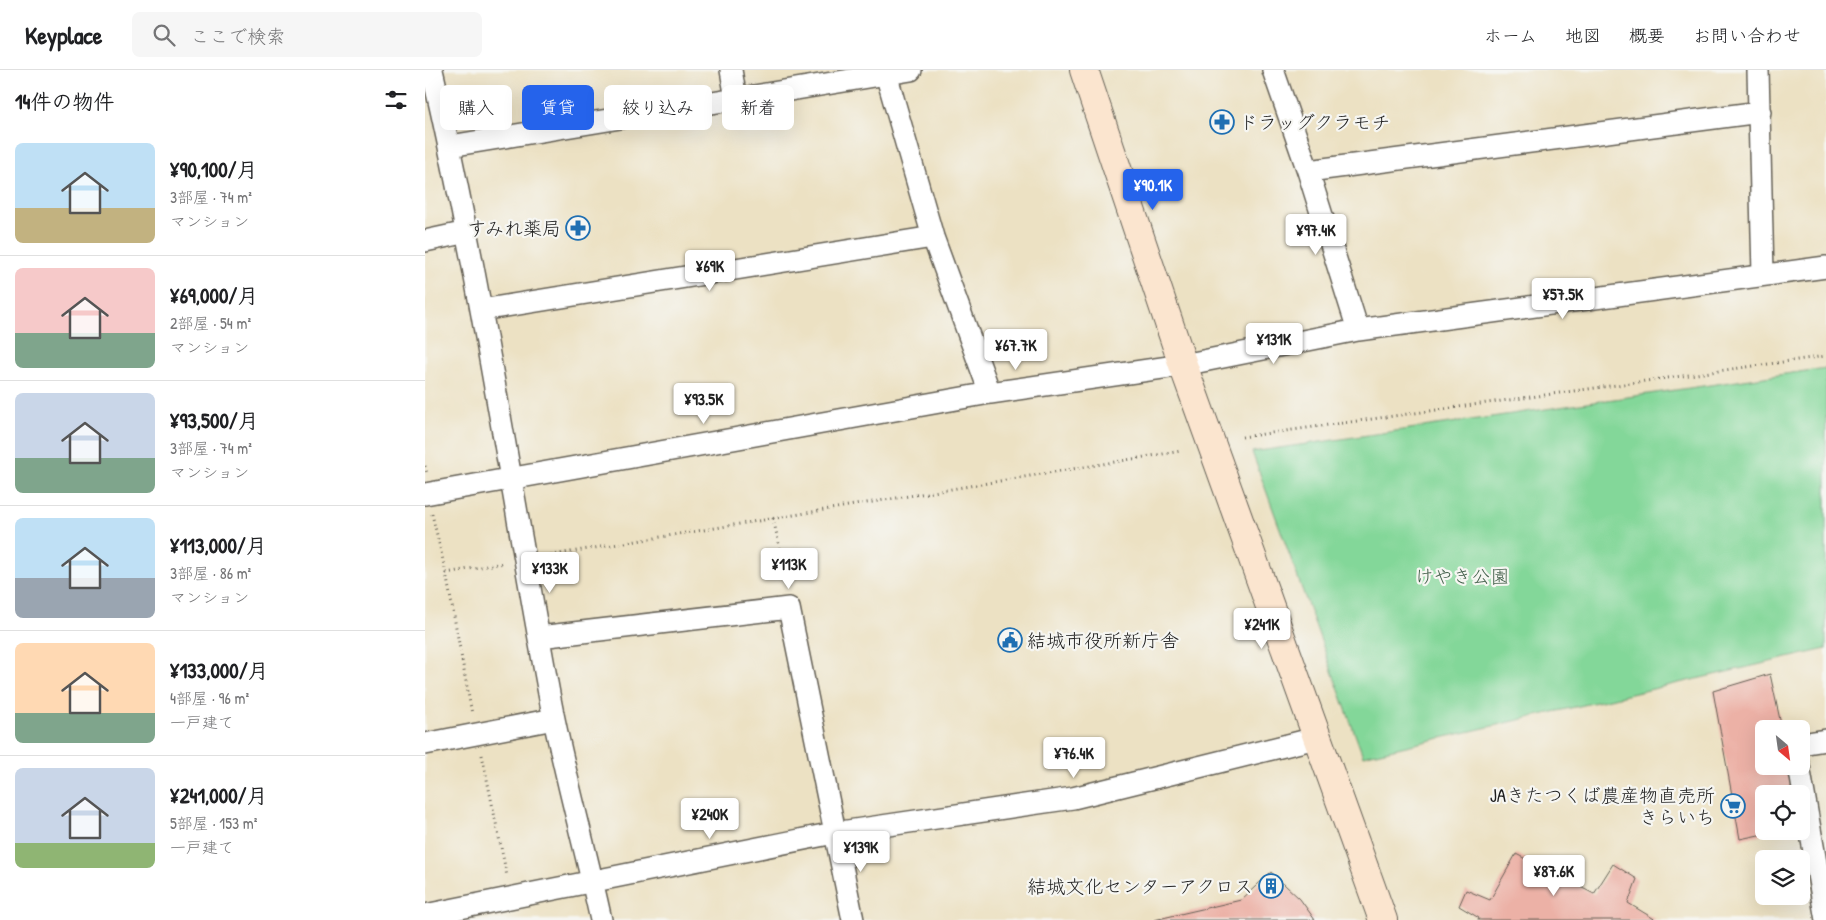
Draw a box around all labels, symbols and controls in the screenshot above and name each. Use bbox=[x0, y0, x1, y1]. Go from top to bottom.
search box bbox=[132, 12, 482, 57]
text: Keyplace bbox=[25, 19, 102, 51]
icon: search bbox=[150, 21, 178, 49]
text: ここで検索 bbox=[190, 23, 285, 49]
text: ホーム bbox=[1484, 23, 1537, 48]
text: 地図 bbox=[1565, 23, 1601, 48]
text: 概要 bbox=[1629, 23, 1665, 48]
text: お問い合わせ bbox=[1693, 23, 1801, 48]
chip: 購入 bbox=[440, 85, 512, 130]
chip: 賃貸 bbox=[522, 85, 594, 130]
chip: 絞り込み bbox=[604, 85, 712, 130]
chip: 新着 bbox=[722, 85, 794, 130]
icon: filters bbox=[382, 86, 410, 114]
text: 14件の物件 bbox=[15, 87, 115, 116]
pharmacy icon: ドラッグクラモチ bbox=[1209, 109, 1235, 135]
place label: ドラッグクラモチ bbox=[1239, 109, 1390, 135]
text: ¥90,100/月 bbox=[170, 155, 257, 184]
icon: home bbox=[55, 163, 115, 223]
pin: ¥90.1K bbox=[1112, 168, 1194, 211]
text: ¥90.1K bbox=[1134, 174, 1172, 196]
text: 3部屋 · 74 m² bbox=[170, 186, 252, 208]
text: マンション bbox=[170, 210, 249, 232]
pin: ¥97.4K bbox=[1275, 214, 1357, 256]
place label: すみれ薬局 bbox=[468, 215, 561, 241]
pharmacy icon: すみれ薬局 bbox=[565, 215, 591, 241]
text: ¥97.4K bbox=[1296, 219, 1336, 241]
pin: ¥69K bbox=[680, 250, 740, 292]
text: ¥69K bbox=[696, 255, 724, 277]
pin: ¥57.5K bbox=[1522, 278, 1604, 320]
text: ¥69,000/月 bbox=[170, 281, 258, 310]
text: ¥57.5K bbox=[1543, 283, 1583, 305]
icon: home bbox=[55, 288, 115, 348]
text: 2部屋 · 54 m² bbox=[170, 312, 251, 334]
pin: ¥131K bbox=[1239, 322, 1309, 365]
pin: ¥67.7K bbox=[975, 328, 1057, 371]
text: ¥131K bbox=[1257, 328, 1291, 350]
text: ¥67.7K bbox=[995, 334, 1037, 356]
text: マンション bbox=[170, 336, 249, 358]
pin: ¥93.5K bbox=[663, 382, 745, 425]
text: ¥93.5K bbox=[684, 388, 724, 410]
text: ¥93,500/月 bbox=[170, 406, 259, 435]
icon: home bbox=[55, 413, 115, 473]
text: 3部屋 · 74 m² bbox=[170, 437, 252, 459]
text: マンション bbox=[170, 461, 249, 483]
text: ¥113,000/月 bbox=[170, 531, 267, 560]
icon: home bbox=[55, 538, 115, 598]
pin: ¥113K bbox=[754, 548, 824, 590]
pin: ¥133K bbox=[515, 552, 585, 594]
text: ¥113K bbox=[772, 553, 806, 575]
text: ¥133K bbox=[532, 557, 568, 579]
text: 3部屋 · 86 m² bbox=[170, 562, 251, 584]
park label: けやき公園 bbox=[1414, 563, 1510, 589]
text: マンション bbox=[170, 586, 249, 608]
pin: ¥241K bbox=[1227, 608, 1297, 650]
text: ¥241K bbox=[1244, 613, 1280, 635]
public building icon: 結城市役所新庁舎 bbox=[997, 627, 1023, 653]
place label: 結城市役所新庁舎 bbox=[1027, 627, 1179, 653]
text: ¥133,000/月 bbox=[170, 656, 269, 685]
icon: home bbox=[55, 663, 115, 723]
text: 4部屋 · 96 m² bbox=[170, 687, 249, 709]
text: 一戸建て bbox=[170, 711, 234, 733]
north arrow bbox=[1755, 720, 1810, 775]
map controls bbox=[1755, 720, 1810, 905]
pin: ¥76.4K bbox=[1033, 736, 1115, 779]
text: ¥76.4K bbox=[1054, 742, 1094, 764]
text: ¥241,000/月 bbox=[170, 781, 267, 810]
place label: JAきたつくば農産物直売所 きらいち bbox=[1490, 782, 1715, 830]
button: locate bbox=[1755, 785, 1810, 840]
icon: home bbox=[55, 788, 115, 848]
supermarket icon: JAきたつくば農産物直売所 きらいち bbox=[1720, 793, 1746, 819]
pin: ¥240K bbox=[675, 798, 745, 840]
text: ¥240K bbox=[692, 803, 728, 825]
text: 5部屋 · 153 m² bbox=[170, 812, 257, 834]
pin: ¥139K bbox=[826, 830, 896, 873]
text: 一戸建て bbox=[170, 836, 234, 858]
text: ¥139K bbox=[844, 836, 878, 858]
button: layers bbox=[1755, 850, 1810, 905]
pin: ¥87.6K bbox=[1513, 854, 1595, 897]
text: ¥87.6K bbox=[1534, 860, 1574, 882]
place label: 結城文化センターアクロス bbox=[1027, 873, 1253, 899]
building icon: 結城文化センターアクロス bbox=[1258, 873, 1284, 899]

